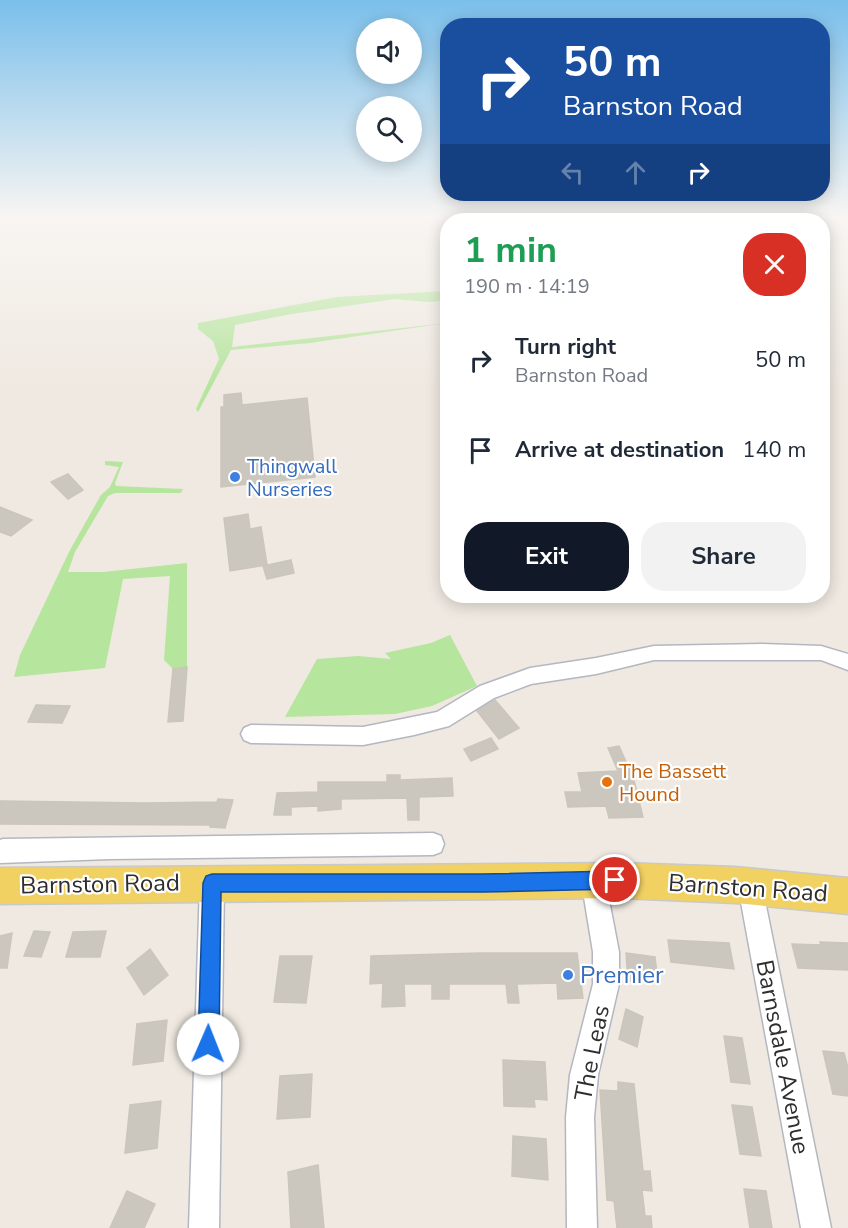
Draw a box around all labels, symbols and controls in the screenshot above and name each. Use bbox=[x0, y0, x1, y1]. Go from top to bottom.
map controls bbox=[356, 18, 422, 162]
button: sound bbox=[356, 18, 422, 84]
text: 50 m bbox=[563, 34, 662, 91]
icon: right bbox=[464, 42, 542, 120]
text: Barnston Road bbox=[563, 88, 743, 125]
button: search bbox=[356, 96, 422, 162]
icon: left bbox=[556, 156, 589, 189]
icon: ahead bbox=[619, 156, 652, 189]
icon: right bbox=[682, 156, 715, 189]
text: 1 min bbox=[464, 226, 557, 275]
button: close bbox=[743, 233, 806, 296]
text: 190 m · 14:19 bbox=[464, 273, 590, 300]
text: Turn right bbox=[515, 332, 616, 362]
icon: right bbox=[464, 344, 497, 377]
text: 50 m bbox=[755, 345, 806, 375]
text: Barnston Road bbox=[515, 362, 648, 389]
icon: arrive bbox=[464, 434, 497, 467]
text: Arrive at destination bbox=[515, 435, 724, 465]
text: 140 m bbox=[742, 435, 806, 465]
place label: Thingwall Nurseries bbox=[247, 453, 337, 503]
marker: Thingwall Nurseries bbox=[228, 470, 242, 484]
button: Exit bbox=[464, 522, 629, 591]
button: Share bbox=[641, 522, 806, 591]
place label: The Bassett Hound bbox=[619, 758, 727, 808]
marker: The Bassett Hound bbox=[600, 775, 614, 789]
pin bbox=[589, 854, 640, 905]
icon: arrive bbox=[598, 863, 631, 896]
street label: Barnston Road bbox=[667, 866, 829, 910]
street label: Barnston Road bbox=[20, 867, 180, 901]
street label: Barnsdale Avenue bbox=[748, 957, 818, 1157]
place label: Premier bbox=[580, 959, 664, 991]
marker: Premier bbox=[561, 968, 575, 982]
street label: The Leas bbox=[567, 1002, 617, 1104]
position arrow bbox=[176, 1012, 240, 1076]

